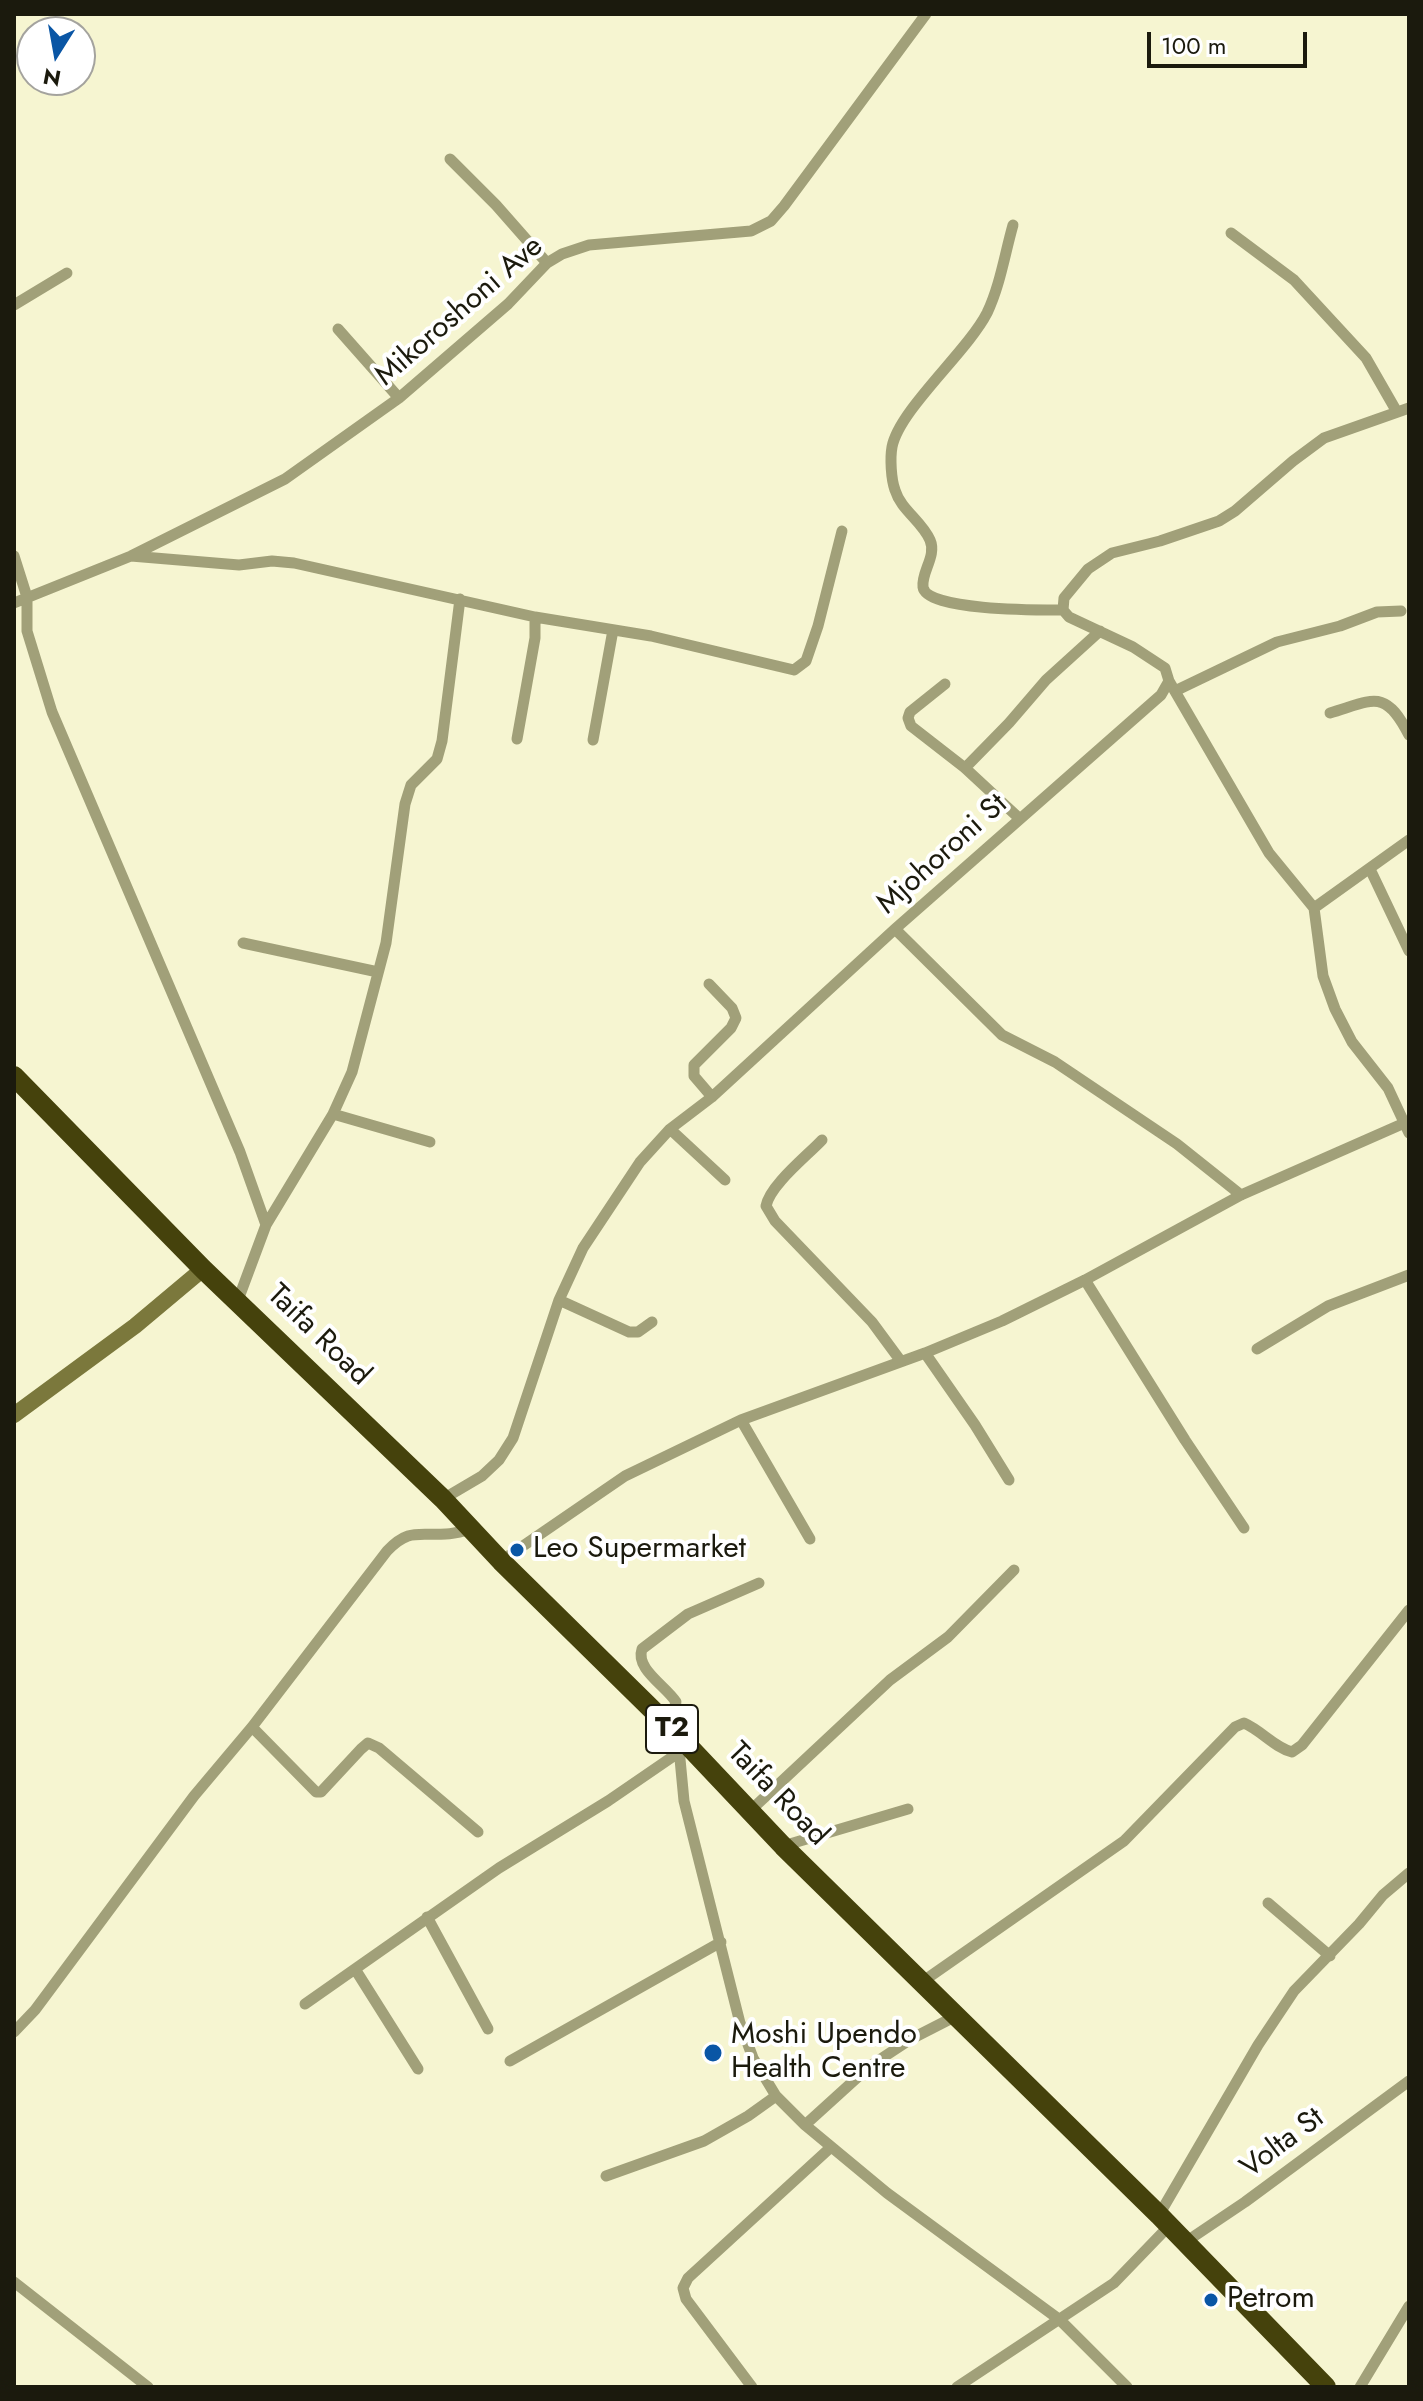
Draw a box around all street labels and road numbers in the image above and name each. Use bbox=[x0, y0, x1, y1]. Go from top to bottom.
street label: Mikoroshoni Ave bbox=[369, 229, 551, 395]
street label: Mjohoroni St bbox=[870, 787, 1016, 923]
street label: Taifa Road bbox=[259, 1278, 377, 1394]
road number: T2 bbox=[646, 1705, 698, 1753]
street label: Taifa Road bbox=[719, 1736, 835, 1854]
street label: Volta St bbox=[1234, 2101, 1332, 2187]

